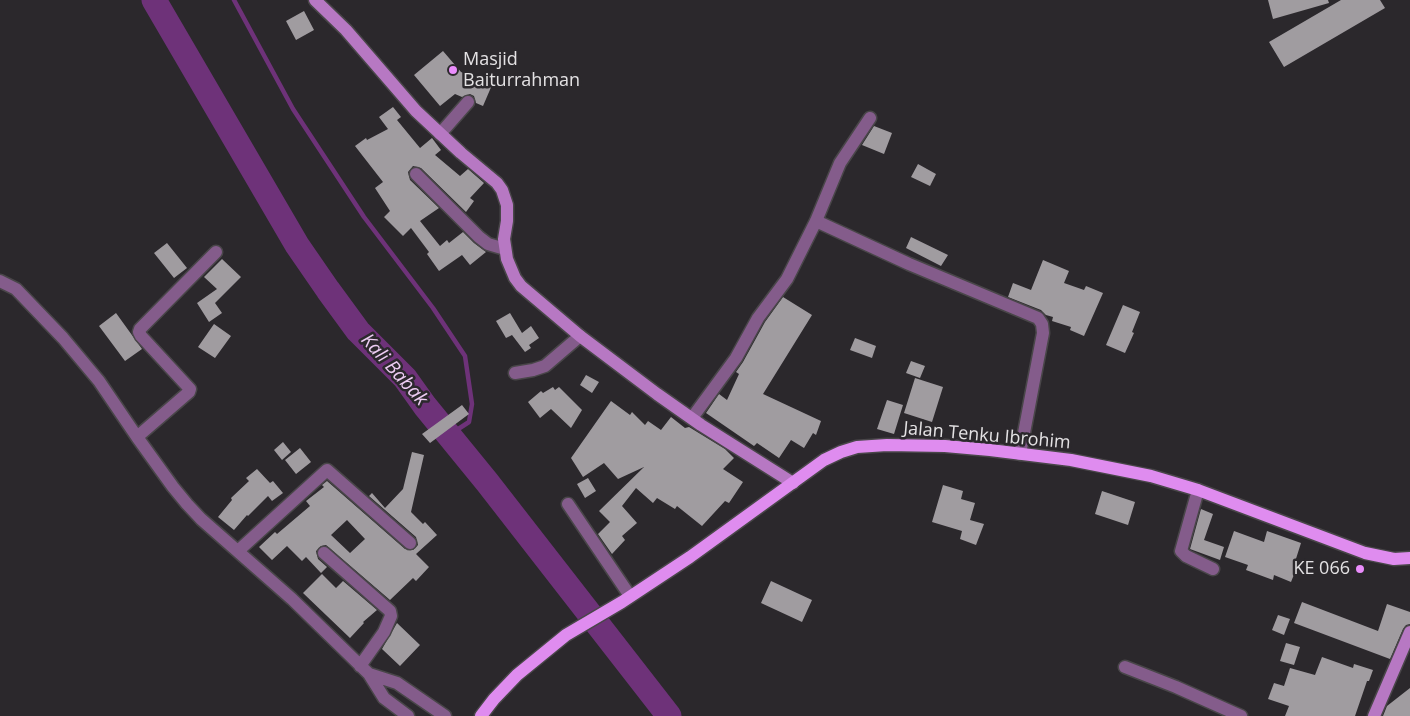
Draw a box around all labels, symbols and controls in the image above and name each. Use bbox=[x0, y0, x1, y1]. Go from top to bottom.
place label: Masjid Baiturrahman bbox=[463, 49, 580, 92]
marker: Masjid Baiturrahman bbox=[447, 64, 459, 76]
water label: Kali Babak bbox=[356, 329, 432, 411]
street label: Jalan Tenku Ibrohim bbox=[902, 418, 1072, 454]
place label: KE 066 bbox=[1293, 558, 1350, 580]
marker: KE 066 bbox=[1354, 563, 1366, 575]

